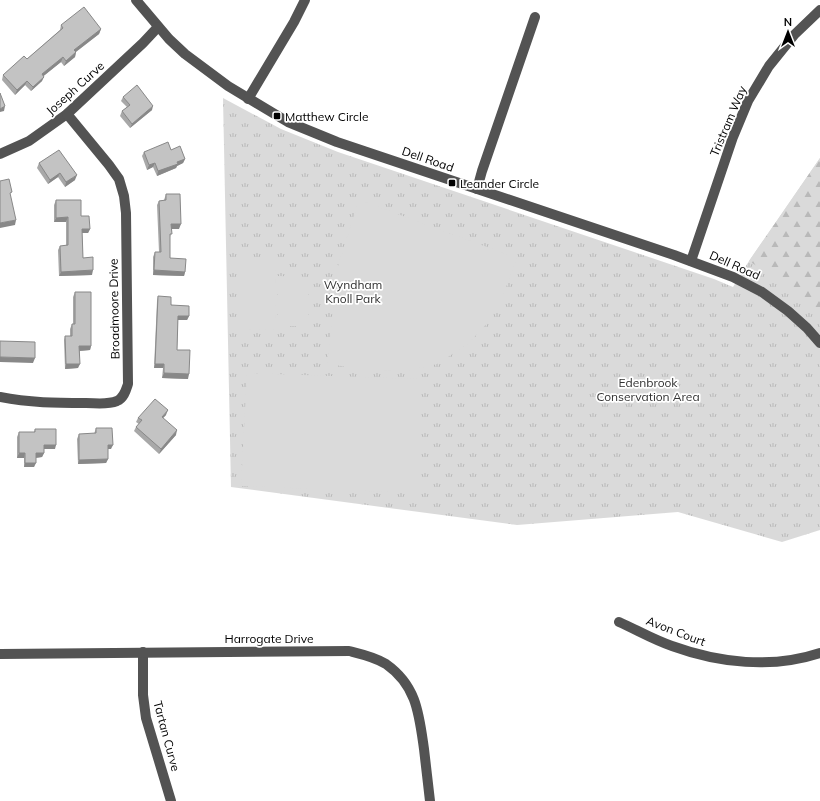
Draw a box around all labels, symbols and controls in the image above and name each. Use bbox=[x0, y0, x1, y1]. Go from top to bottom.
north arrow bbox=[768, 12, 808, 52]
text: N bbox=[784, 15, 792, 29]
street label: Joseph Curve bbox=[43, 58, 107, 118]
street label: Tristram Way bbox=[706, 83, 750, 158]
place label: Matthew Circle bbox=[285, 109, 368, 124]
marker: Matthew Circle bbox=[272, 111, 282, 121]
street label: Dell Road bbox=[400, 143, 456, 175]
place label: Leander Circle bbox=[460, 176, 539, 191]
marker: Leander Circle bbox=[447, 178, 457, 188]
street label: Dell Road bbox=[707, 247, 763, 283]
street label: Broadmoore Drive bbox=[106, 258, 122, 360]
park label: Wyndham Knoll Park bbox=[324, 277, 382, 306]
park label: Edenbrook Conservation Area bbox=[596, 375, 700, 404]
street label: Avon Court bbox=[644, 613, 708, 649]
street label: Harrogate Drive bbox=[224, 631, 314, 646]
street label: Tartan Curve bbox=[150, 699, 184, 773]

